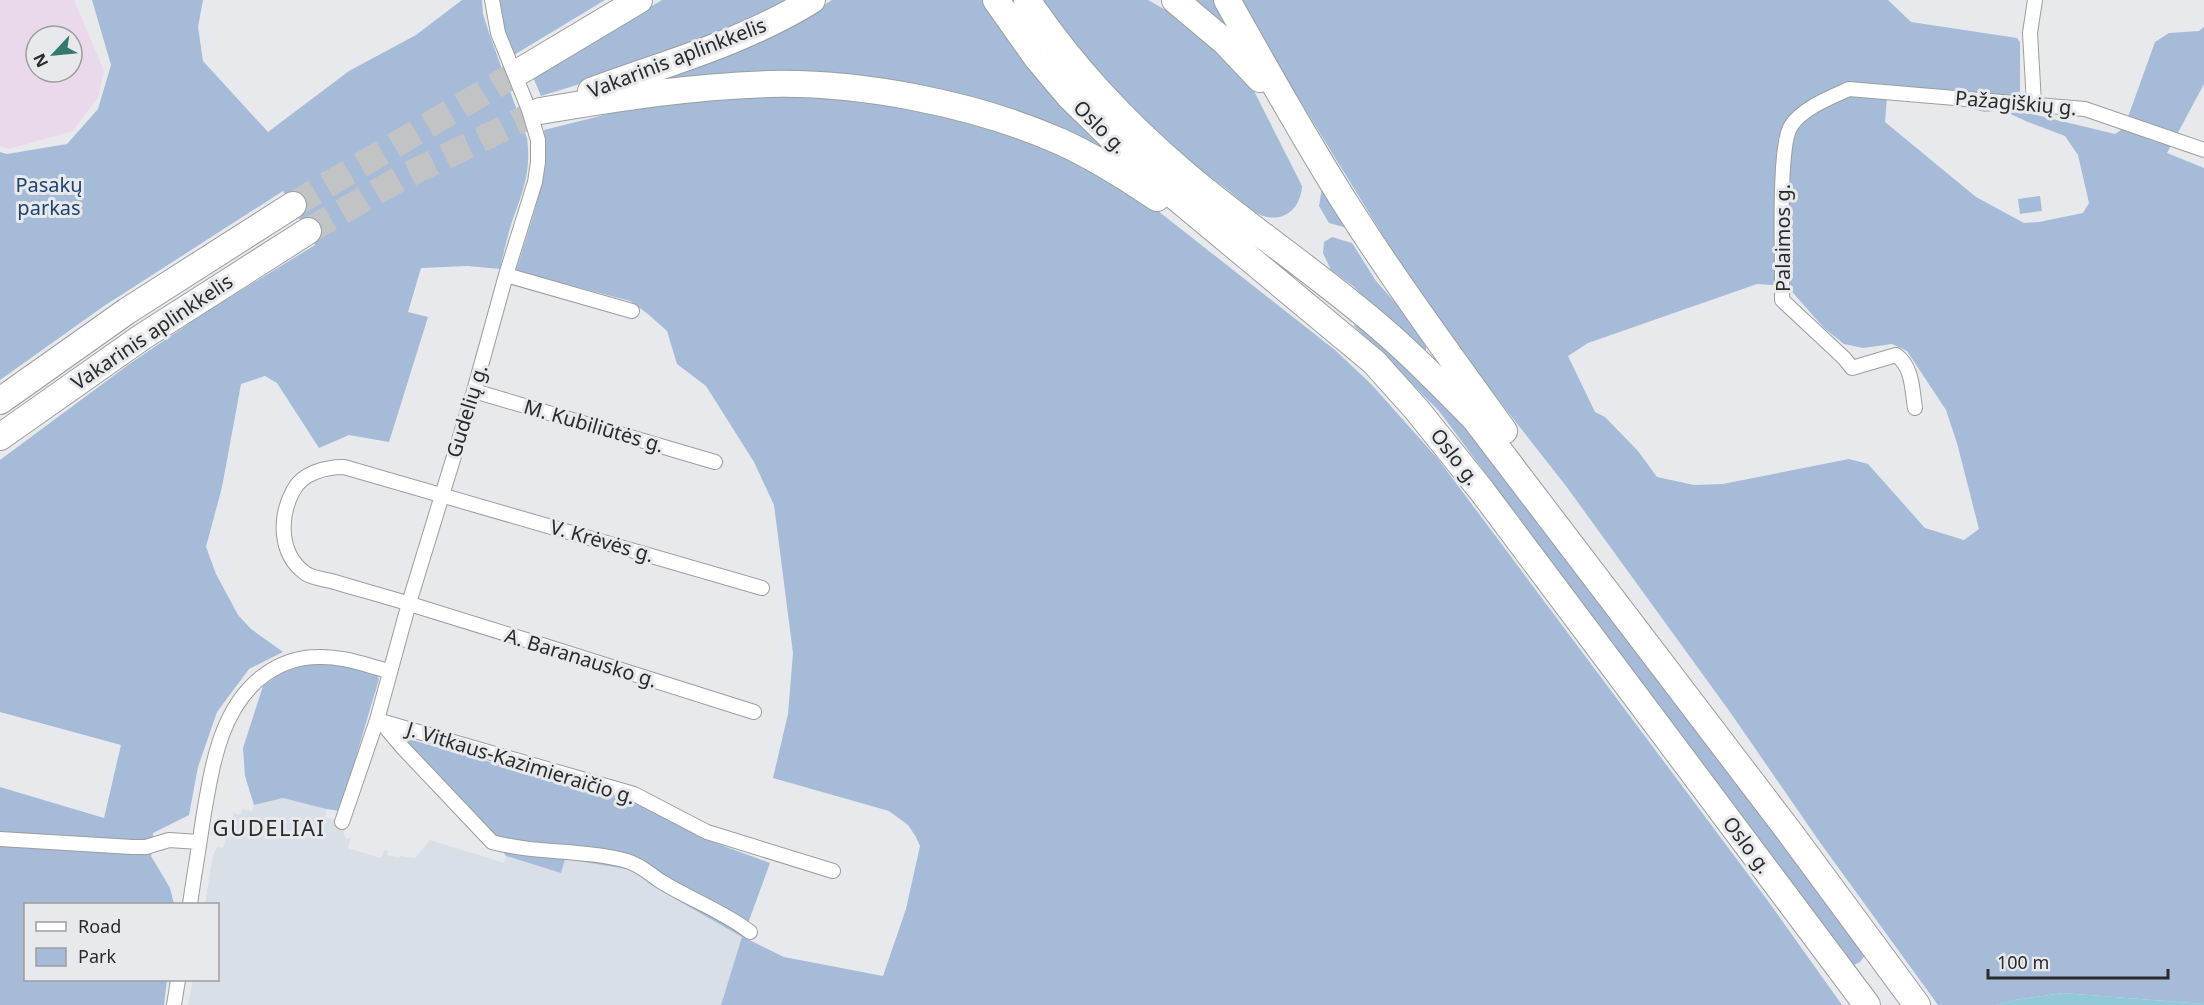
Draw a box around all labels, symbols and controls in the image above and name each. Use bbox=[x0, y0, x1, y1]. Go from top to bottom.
street label: Vakarinis aplinkkelis bbox=[584, 11, 770, 104]
north arrow bbox=[24, 24, 84, 84]
text: N bbox=[28, 50, 53, 71]
street label: Pažagiškių g. bbox=[1954, 84, 2078, 121]
street label: Oslo g. bbox=[1068, 94, 1133, 159]
park label: Pasakų parkas bbox=[15, 171, 83, 221]
street label: Palaimos g. bbox=[1769, 184, 1796, 292]
street label: Vakarinis aplinkkelis bbox=[66, 267, 238, 396]
street label: Gudelių g. bbox=[440, 361, 493, 461]
street label: M. Kubiliūtės g. bbox=[521, 393, 667, 458]
street label: Oslo g. bbox=[1425, 423, 1486, 491]
street label: V. Krėvės g. bbox=[547, 513, 657, 568]
street label: A. Baranausko g. bbox=[502, 622, 661, 694]
street label: J. Vitkaus-Kazimieraičio g. bbox=[402, 714, 639, 810]
street label: Oslo g. bbox=[1717, 810, 1778, 879]
district label: GUDELIAI bbox=[213, 812, 325, 842]
legend bbox=[24, 903, 219, 981]
text: Road bbox=[78, 914, 121, 938]
scale bar bbox=[1988, 942, 2168, 980]
text: Park bbox=[78, 944, 116, 968]
text: 100 m bbox=[1997, 950, 2049, 974]

